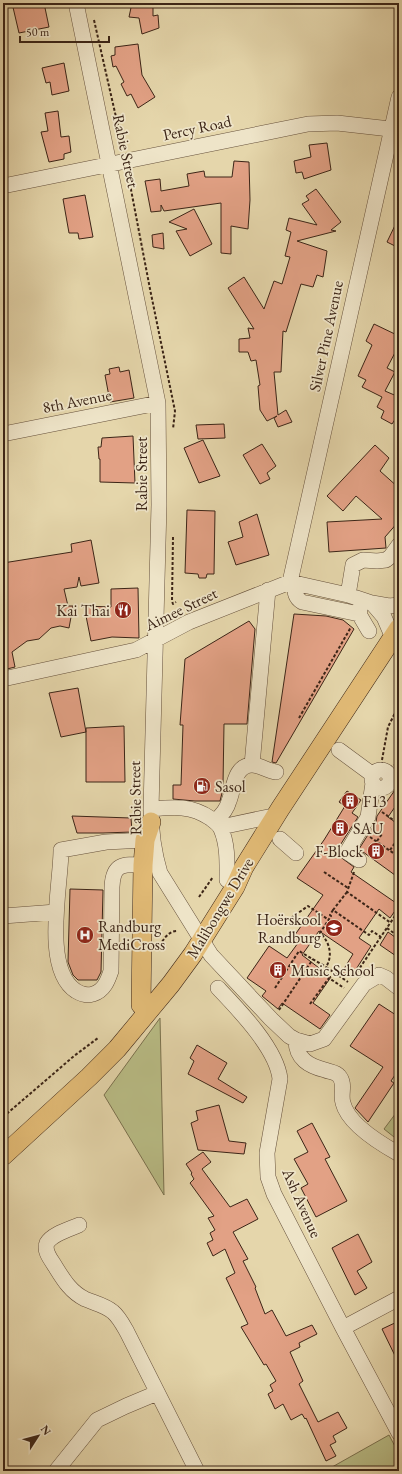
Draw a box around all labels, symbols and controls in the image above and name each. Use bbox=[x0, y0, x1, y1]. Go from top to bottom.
scale bar bbox=[20, 18, 109, 44]
text: 50 m bbox=[26, 24, 50, 40]
street label: Percy Road bbox=[161, 110, 234, 145]
street label: Rabie Street bbox=[108, 112, 144, 190]
street label: Silver Pine Avenue bbox=[304, 278, 348, 394]
street label: 8th Avenue bbox=[41, 384, 113, 418]
street label: Rabie Street bbox=[131, 437, 152, 511]
street label: Aimee Street bbox=[140, 582, 221, 636]
place label: Kai Thai bbox=[56, 600, 110, 621]
restaurant icon: Kai Thai bbox=[113, 600, 133, 620]
street label: Rabie Street bbox=[124, 761, 146, 835]
fuel station icon: Sasol bbox=[192, 776, 212, 796]
place label: Sasol bbox=[215, 776, 246, 797]
building icon: F13 bbox=[340, 791, 360, 811]
place label: F13 bbox=[363, 791, 387, 812]
building icon: SAU bbox=[330, 818, 350, 838]
place label: SAU bbox=[353, 818, 384, 839]
place label: F-Block bbox=[315, 841, 363, 862]
building icon: F-Block bbox=[366, 841, 386, 861]
street label: Malibongwe Drive bbox=[182, 854, 258, 962]
place label: Hoërskool Randburg bbox=[256, 909, 322, 948]
place label: Randburg MediCross bbox=[98, 916, 165, 955]
school or university icon: Hoërskool Randburg bbox=[324, 918, 344, 938]
hospital icon: Randburg MediCross bbox=[75, 925, 95, 945]
building icon: Music School bbox=[268, 960, 288, 980]
place label: Music School bbox=[291, 960, 374, 981]
street label: Ash Avenue bbox=[277, 1164, 327, 1241]
north arrow bbox=[18, 1416, 58, 1456]
text: N bbox=[38, 1422, 54, 1438]

